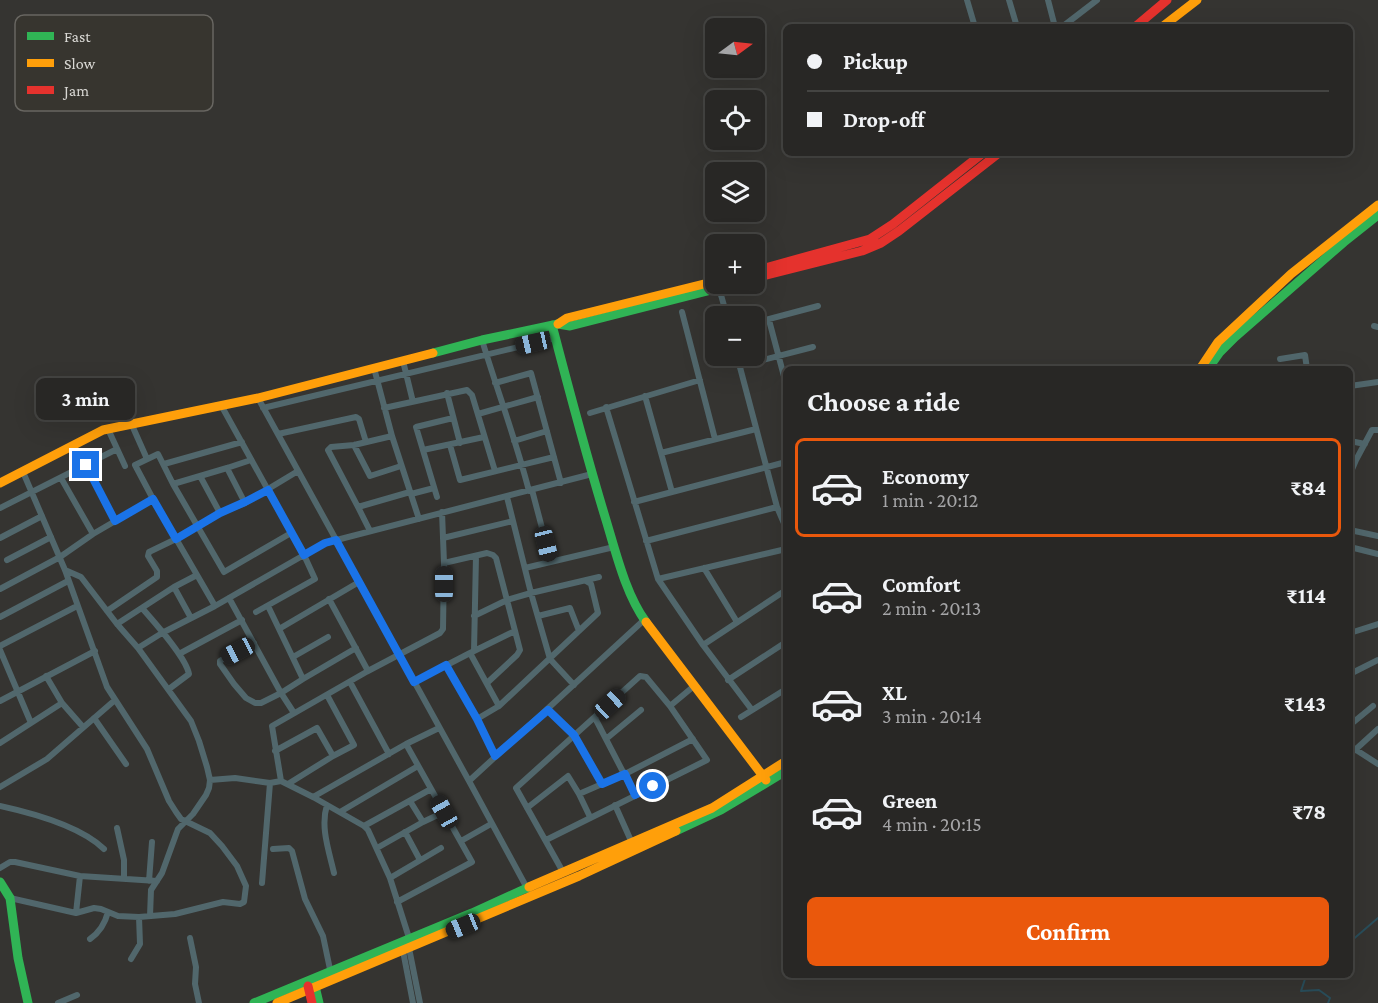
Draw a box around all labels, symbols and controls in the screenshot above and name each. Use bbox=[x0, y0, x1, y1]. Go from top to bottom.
legend bbox=[15, 15, 213, 111]
north arrow bbox=[705, 18, 765, 78]
map controls bbox=[705, 18, 765, 366]
text: Fast bbox=[64, 28, 91, 45]
text: Pickup bbox=[843, 49, 908, 74]
text: Slow bbox=[64, 55, 96, 72]
text: Jam bbox=[62, 82, 89, 100]
button: locate bbox=[705, 90, 765, 150]
text: Drop-off bbox=[843, 107, 925, 132]
button: layers bbox=[705, 162, 765, 222]
button: + bbox=[705, 234, 765, 294]
button: − bbox=[705, 306, 765, 366]
car bbox=[513, 330, 553, 356]
callout: 3 min bbox=[36, 378, 136, 420]
text: Choose a ride bbox=[807, 387, 960, 417]
text: 3 min bbox=[62, 388, 109, 410]
route end bbox=[72, 451, 99, 478]
icon: car bbox=[810, 461, 864, 515]
text: Economy bbox=[882, 464, 969, 489]
text: ₹84 bbox=[1290, 475, 1326, 500]
text: 1 min · 20:12 bbox=[882, 489, 978, 511]
car bbox=[533, 524, 559, 564]
car bbox=[435, 566, 453, 602]
icon: car bbox=[810, 569, 864, 623]
text: Comfort bbox=[882, 572, 960, 597]
text: ₹114 bbox=[1286, 583, 1326, 608]
text: 2 min · 20:13 bbox=[882, 597, 981, 619]
car bbox=[218, 635, 258, 667]
icon: car bbox=[810, 677, 864, 731]
text: XL bbox=[882, 680, 907, 705]
car bbox=[591, 685, 629, 723]
text: ₹143 bbox=[1284, 691, 1326, 716]
text: 3 min · 20:14 bbox=[882, 705, 982, 727]
route start bbox=[639, 772, 666, 799]
icon: car bbox=[810, 785, 864, 839]
text: Green bbox=[882, 788, 938, 813]
car bbox=[427, 792, 461, 832]
text: ₹78 bbox=[1292, 799, 1326, 824]
text: 4 min · 20:15 bbox=[882, 813, 982, 835]
button: Confirm bbox=[807, 897, 1329, 966]
car bbox=[443, 911, 483, 941]

